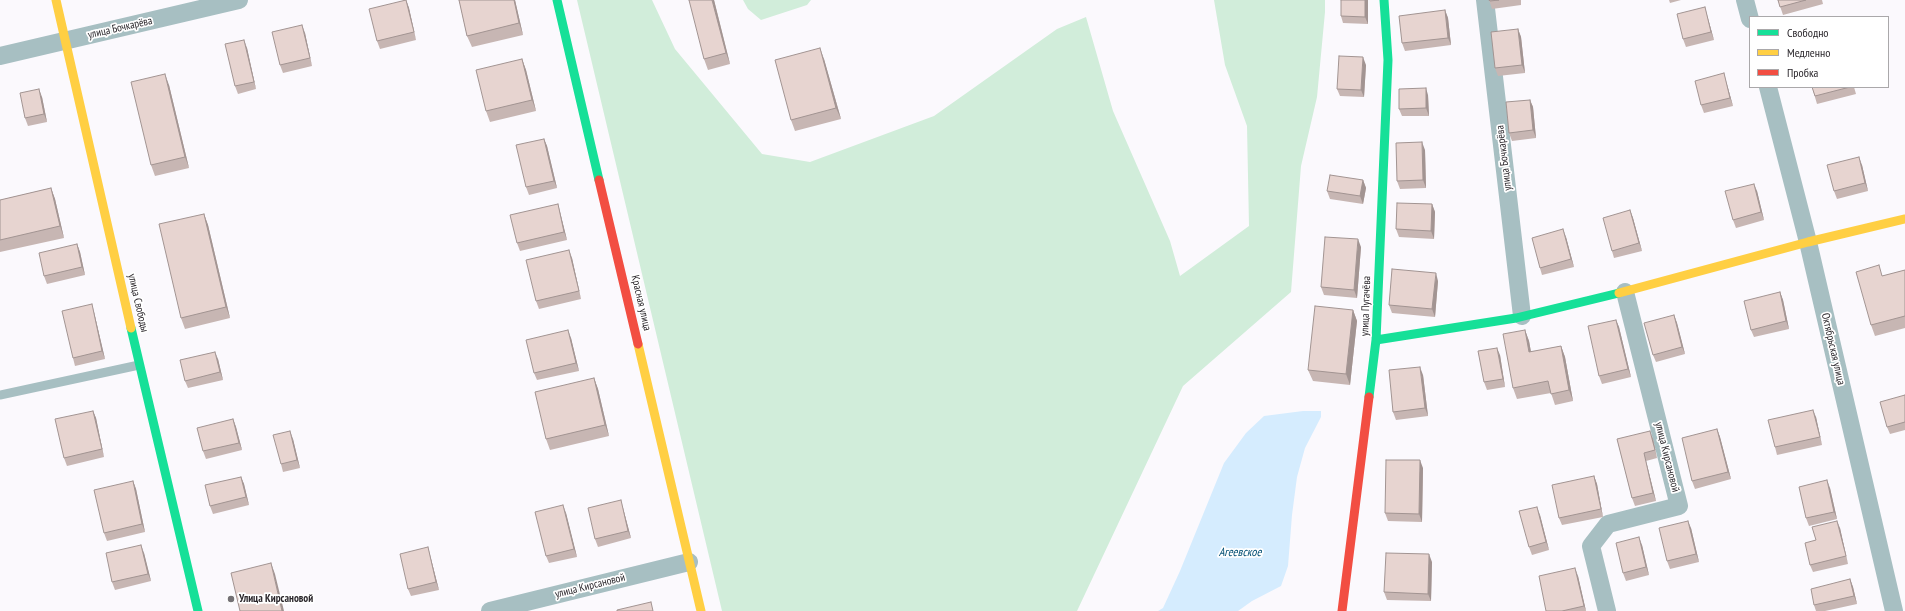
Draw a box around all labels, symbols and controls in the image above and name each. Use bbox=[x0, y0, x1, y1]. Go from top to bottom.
street label: улица Бочкарёва bbox=[87, 14, 153, 42]
legend bbox=[1749, 16, 1889, 88]
text: Свободно bbox=[1787, 25, 1829, 40]
text: Медленно bbox=[1787, 45, 1830, 60]
text: Пробка bbox=[1787, 65, 1818, 80]
street label: улица Бочкарёва bbox=[1493, 125, 1515, 191]
street label: улица Свободы bbox=[125, 273, 151, 333]
street label: Красная улица bbox=[628, 274, 654, 332]
street label: улица Пугачёва bbox=[1358, 276, 1374, 336]
street label: Октябрьская улица bbox=[1818, 312, 1848, 386]
street label: улица Кирсановой bbox=[1652, 421, 1682, 493]
water label: Агеевское bbox=[1219, 546, 1261, 560]
street label: улица Кирсановой bbox=[554, 571, 626, 601]
place label: Улица Кирсановой bbox=[239, 592, 313, 606]
marker: Улица Кирсановой bbox=[226, 594, 236, 604]

